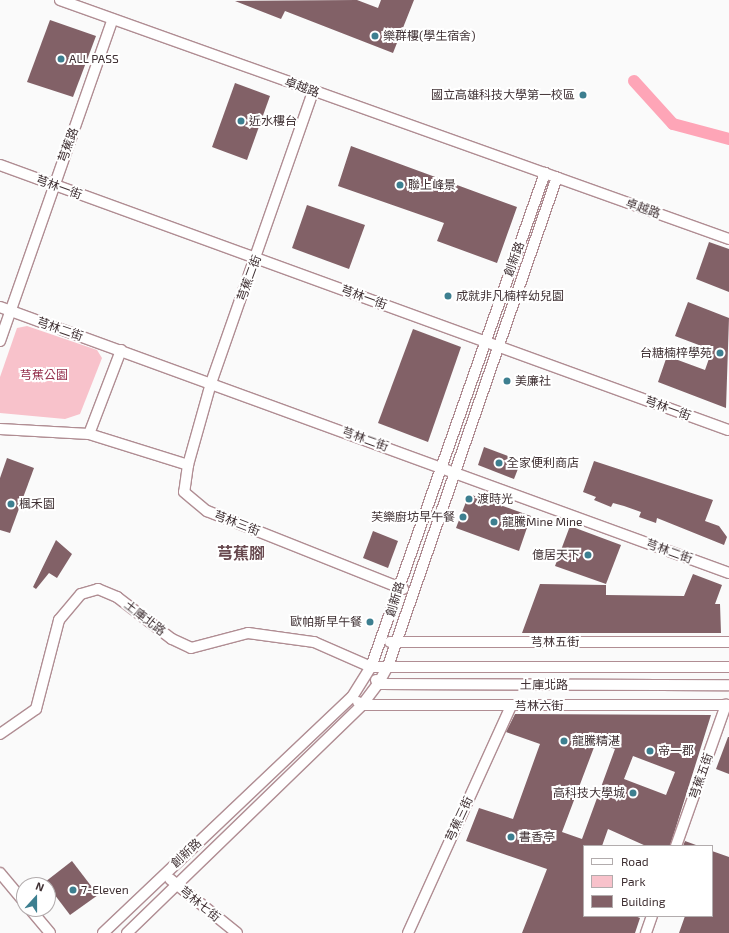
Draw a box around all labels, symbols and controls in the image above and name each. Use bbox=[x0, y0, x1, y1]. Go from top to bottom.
place label: 樂群樓(學生宿舍) bbox=[383, 29, 476, 43]
marker: 樂群樓(學生宿舍) bbox=[370, 31, 380, 41]
place label: ALL PASS bbox=[69, 52, 119, 66]
marker: ALL PASS bbox=[56, 54, 66, 64]
street label: 卓越路 bbox=[283, 74, 321, 100]
place label: 國立高雄科技大學第一校區 bbox=[431, 88, 575, 102]
marker: 國立高雄科技大學第一校區 bbox=[578, 90, 588, 100]
place label: 近水樓台 bbox=[249, 114, 297, 128]
marker: 近水樓台 bbox=[236, 116, 246, 126]
street label: 芎蕉路 bbox=[55, 126, 81, 164]
street label: 芎林一街 bbox=[34, 172, 84, 202]
place label: 聯上峰景 bbox=[408, 178, 456, 192]
marker: 聯上峰景 bbox=[395, 180, 405, 190]
street label: 卓越路 bbox=[624, 195, 662, 221]
street label: 創新路 bbox=[501, 240, 527, 278]
street label: 芎蕉二街 bbox=[234, 253, 264, 303]
street label: 芎林一街 bbox=[339, 282, 389, 312]
place label: 成就非凡楠梓幼兒園 bbox=[456, 289, 564, 303]
marker: 成就非凡楠梓幼兒園 bbox=[443, 291, 453, 301]
street label: 芎林二街 bbox=[35, 314, 85, 344]
place label: 台糖楠梓學苑 bbox=[640, 346, 712, 360]
marker: 台糖楠梓學苑 bbox=[715, 348, 725, 358]
park label: 芎蕉公園 bbox=[20, 368, 68, 382]
place label: 美廉社 bbox=[515, 374, 551, 388]
marker: 美廉社 bbox=[502, 376, 512, 386]
street label: 芎林一街 bbox=[643, 393, 693, 423]
street label: 芎林二街 bbox=[340, 424, 390, 454]
place label: 全家便利商店 bbox=[507, 456, 579, 470]
marker: 全家便利商店 bbox=[494, 458, 504, 468]
place label: 渡時光 bbox=[477, 492, 513, 506]
marker: 渡時光 bbox=[464, 494, 474, 504]
place label: 楓禾園 bbox=[19, 497, 55, 511]
marker: 楓禾園 bbox=[6, 499, 16, 509]
street label: 芎林三街 bbox=[212, 508, 262, 538]
place label: 芙樂廚坊早午餐 bbox=[371, 510, 455, 524]
marker: 芙樂廚坊早午餐 bbox=[458, 512, 468, 522]
place label: 龍騰Mine Mine bbox=[502, 515, 583, 529]
marker: 龍騰Mine Mine bbox=[489, 517, 499, 527]
street label: 芎林二街 bbox=[644, 536, 694, 566]
district label: 芎蕉腳 bbox=[217, 543, 265, 563]
place label: 億居天下 bbox=[532, 548, 580, 562]
marker: 億居天下 bbox=[583, 550, 593, 560]
street label: 創新路 bbox=[383, 580, 407, 618]
street label: 土庫北路 bbox=[122, 598, 168, 638]
place label: 歐帕斯早午餐 bbox=[290, 615, 362, 629]
marker: 歐帕斯早午餐 bbox=[365, 617, 375, 627]
street label: 芎林五街 bbox=[531, 635, 579, 649]
street label: 土庫北路 bbox=[520, 678, 568, 692]
street label: 芎林六街 bbox=[515, 699, 563, 713]
place label: 龍騰精湛 bbox=[572, 734, 620, 748]
marker: 龍騰精湛 bbox=[559, 736, 569, 746]
place label: 帝一郡 bbox=[658, 744, 694, 758]
marker: 帝一郡 bbox=[645, 746, 655, 756]
street label: 芎蕉五街 bbox=[686, 751, 716, 801]
place label: 高科技大學城 bbox=[553, 786, 625, 800]
marker: 高科技大學城 bbox=[628, 788, 638, 798]
street label: 芎蕉三街 bbox=[442, 794, 476, 844]
place label: 書香亭 bbox=[519, 830, 555, 844]
marker: 書香亭 bbox=[506, 832, 516, 842]
street label: 創新路 bbox=[168, 835, 204, 871]
legend bbox=[583, 845, 713, 917]
text: Road bbox=[621, 854, 649, 868]
text: Park bbox=[621, 874, 646, 888]
north arrow bbox=[16, 877, 56, 917]
text: N bbox=[34, 879, 46, 894]
place label: 7-Eleven bbox=[81, 883, 129, 897]
street label: 芎林七街 bbox=[177, 883, 223, 925]
marker: 7-Eleven bbox=[68, 885, 78, 895]
text: Building bbox=[621, 894, 665, 908]

